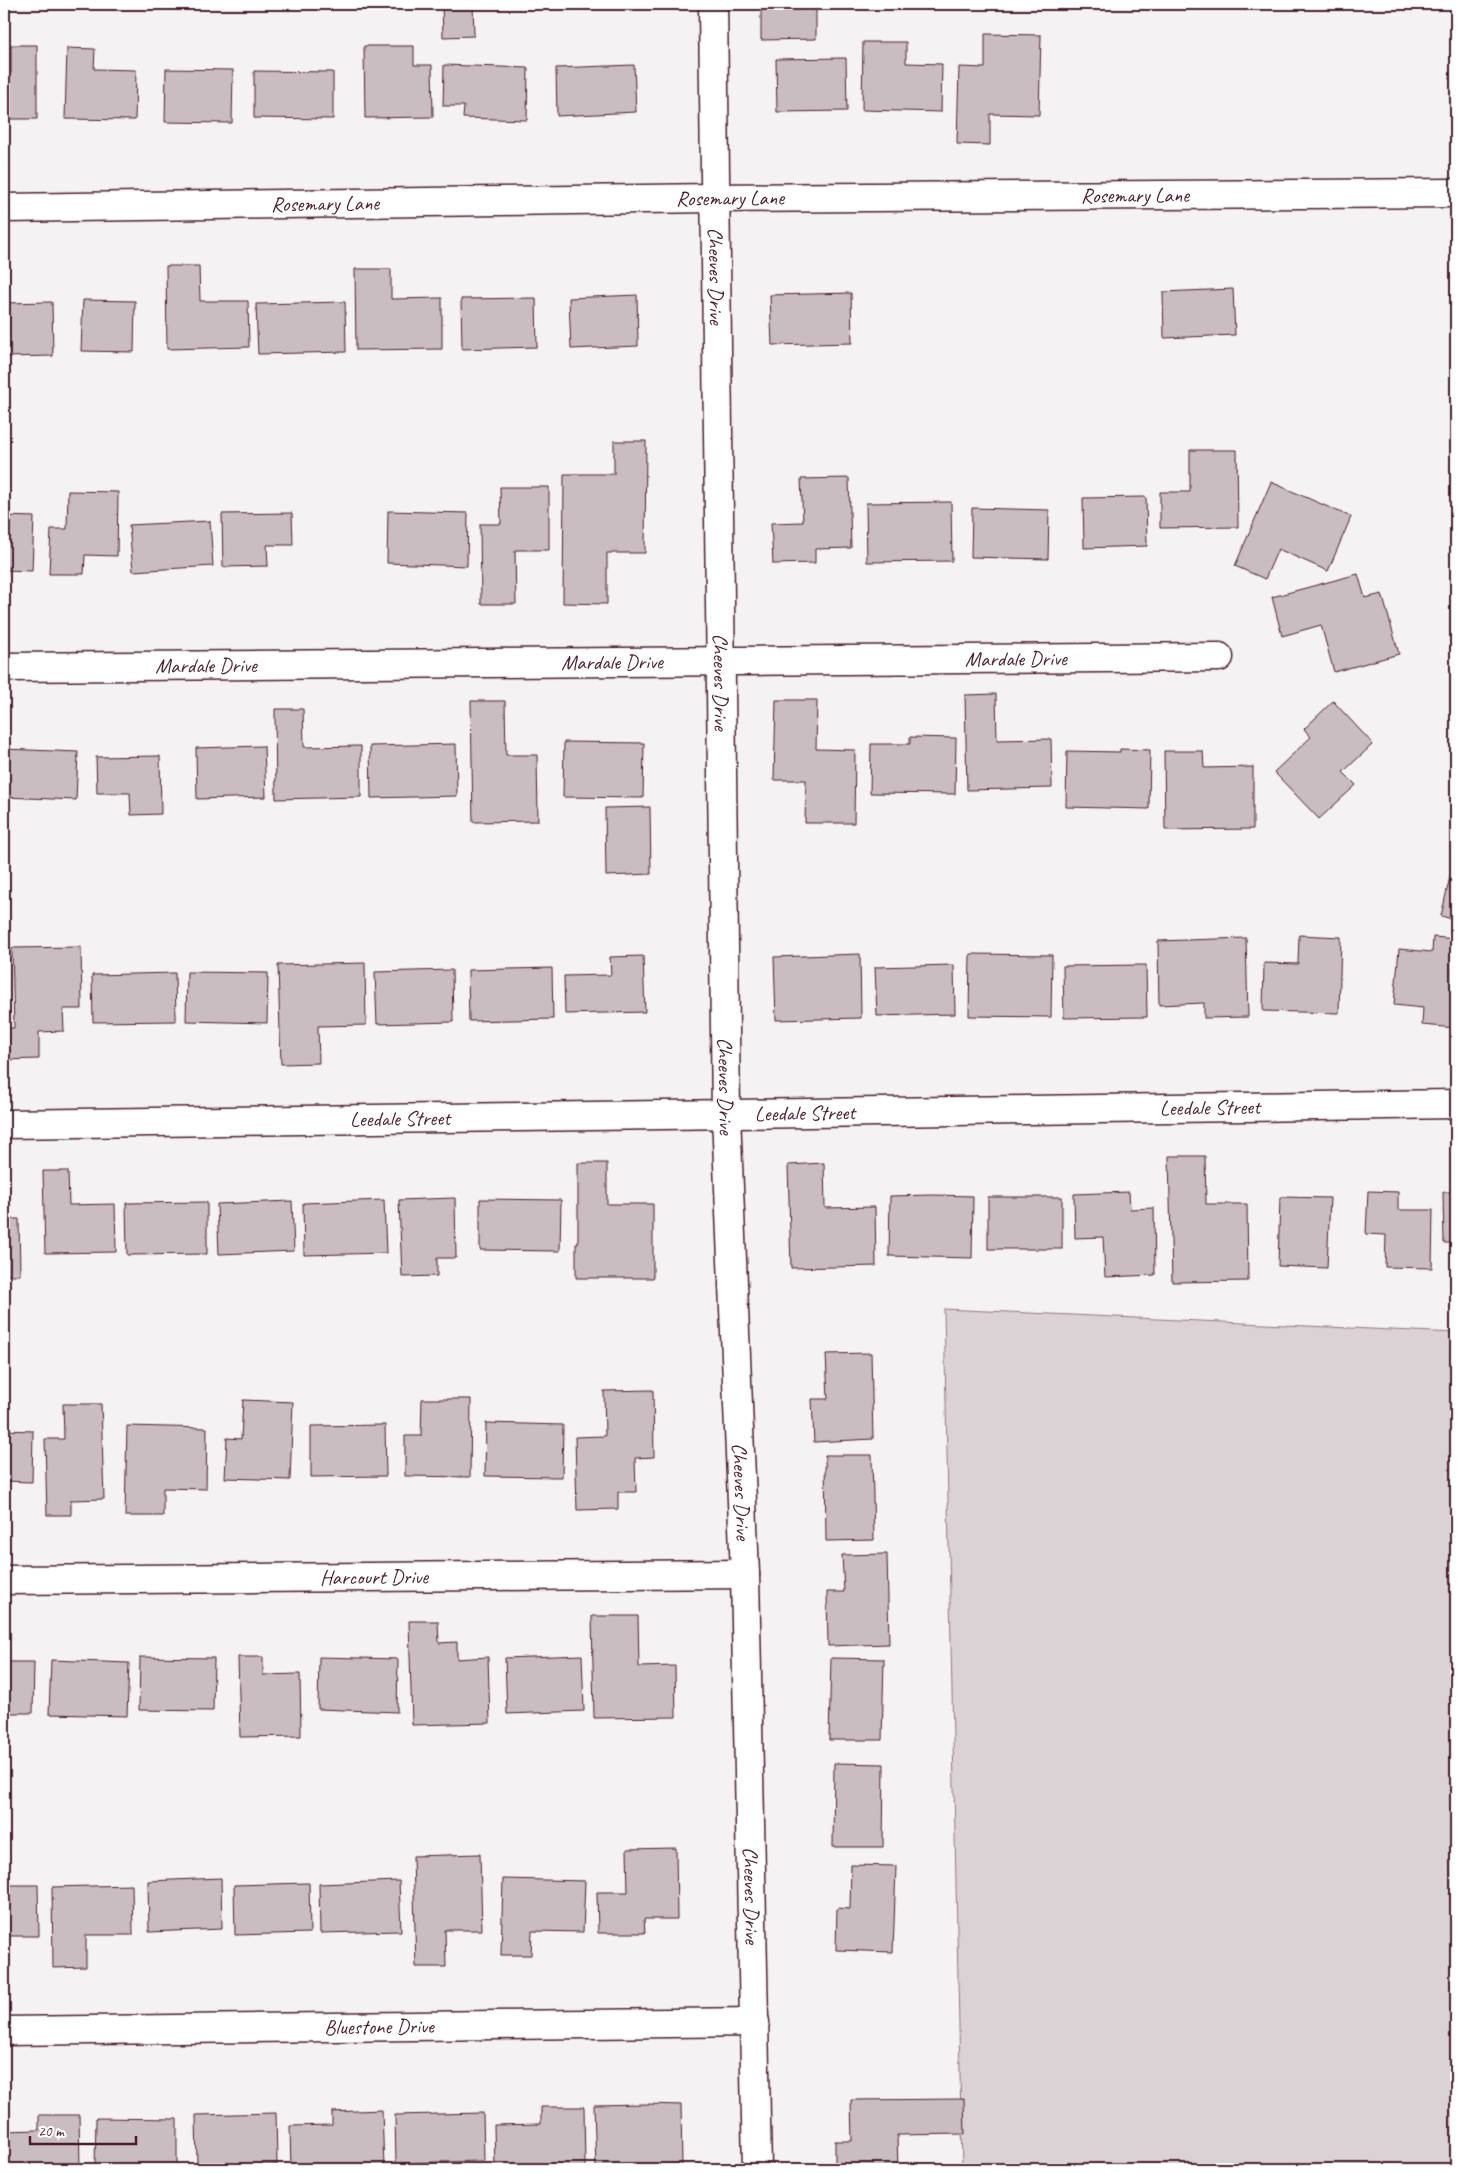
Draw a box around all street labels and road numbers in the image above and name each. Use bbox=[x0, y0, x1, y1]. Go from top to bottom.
street label: Rosemary Lane bbox=[1081, 182, 1190, 209]
street label: Rosemary Lane bbox=[676, 185, 785, 212]
street label: Rosemary Lane bbox=[271, 190, 380, 217]
street label: Cheeves Drive bbox=[703, 227, 730, 326]
street label: Cheeves Drive bbox=[707, 633, 735, 732]
street label: Mardale Drive bbox=[965, 645, 1068, 672]
street label: Mardale Drive bbox=[561, 649, 664, 675]
street label: Mardale Drive bbox=[155, 652, 258, 679]
street label: Cheeves Drive bbox=[712, 1037, 740, 1136]
street label: Leedale Street bbox=[1160, 1094, 1262, 1121]
street label: Leedale Street bbox=[755, 1099, 857, 1127]
street label: Leedale Street bbox=[350, 1105, 452, 1132]
street label: Cheeves Drive bbox=[727, 1443, 757, 1542]
street label: Harcourt Drive bbox=[320, 1564, 429, 1590]
street label: Cheeves Drive bbox=[738, 1847, 765, 1945]
street label: Bluestone Drive bbox=[324, 2013, 435, 2040]

